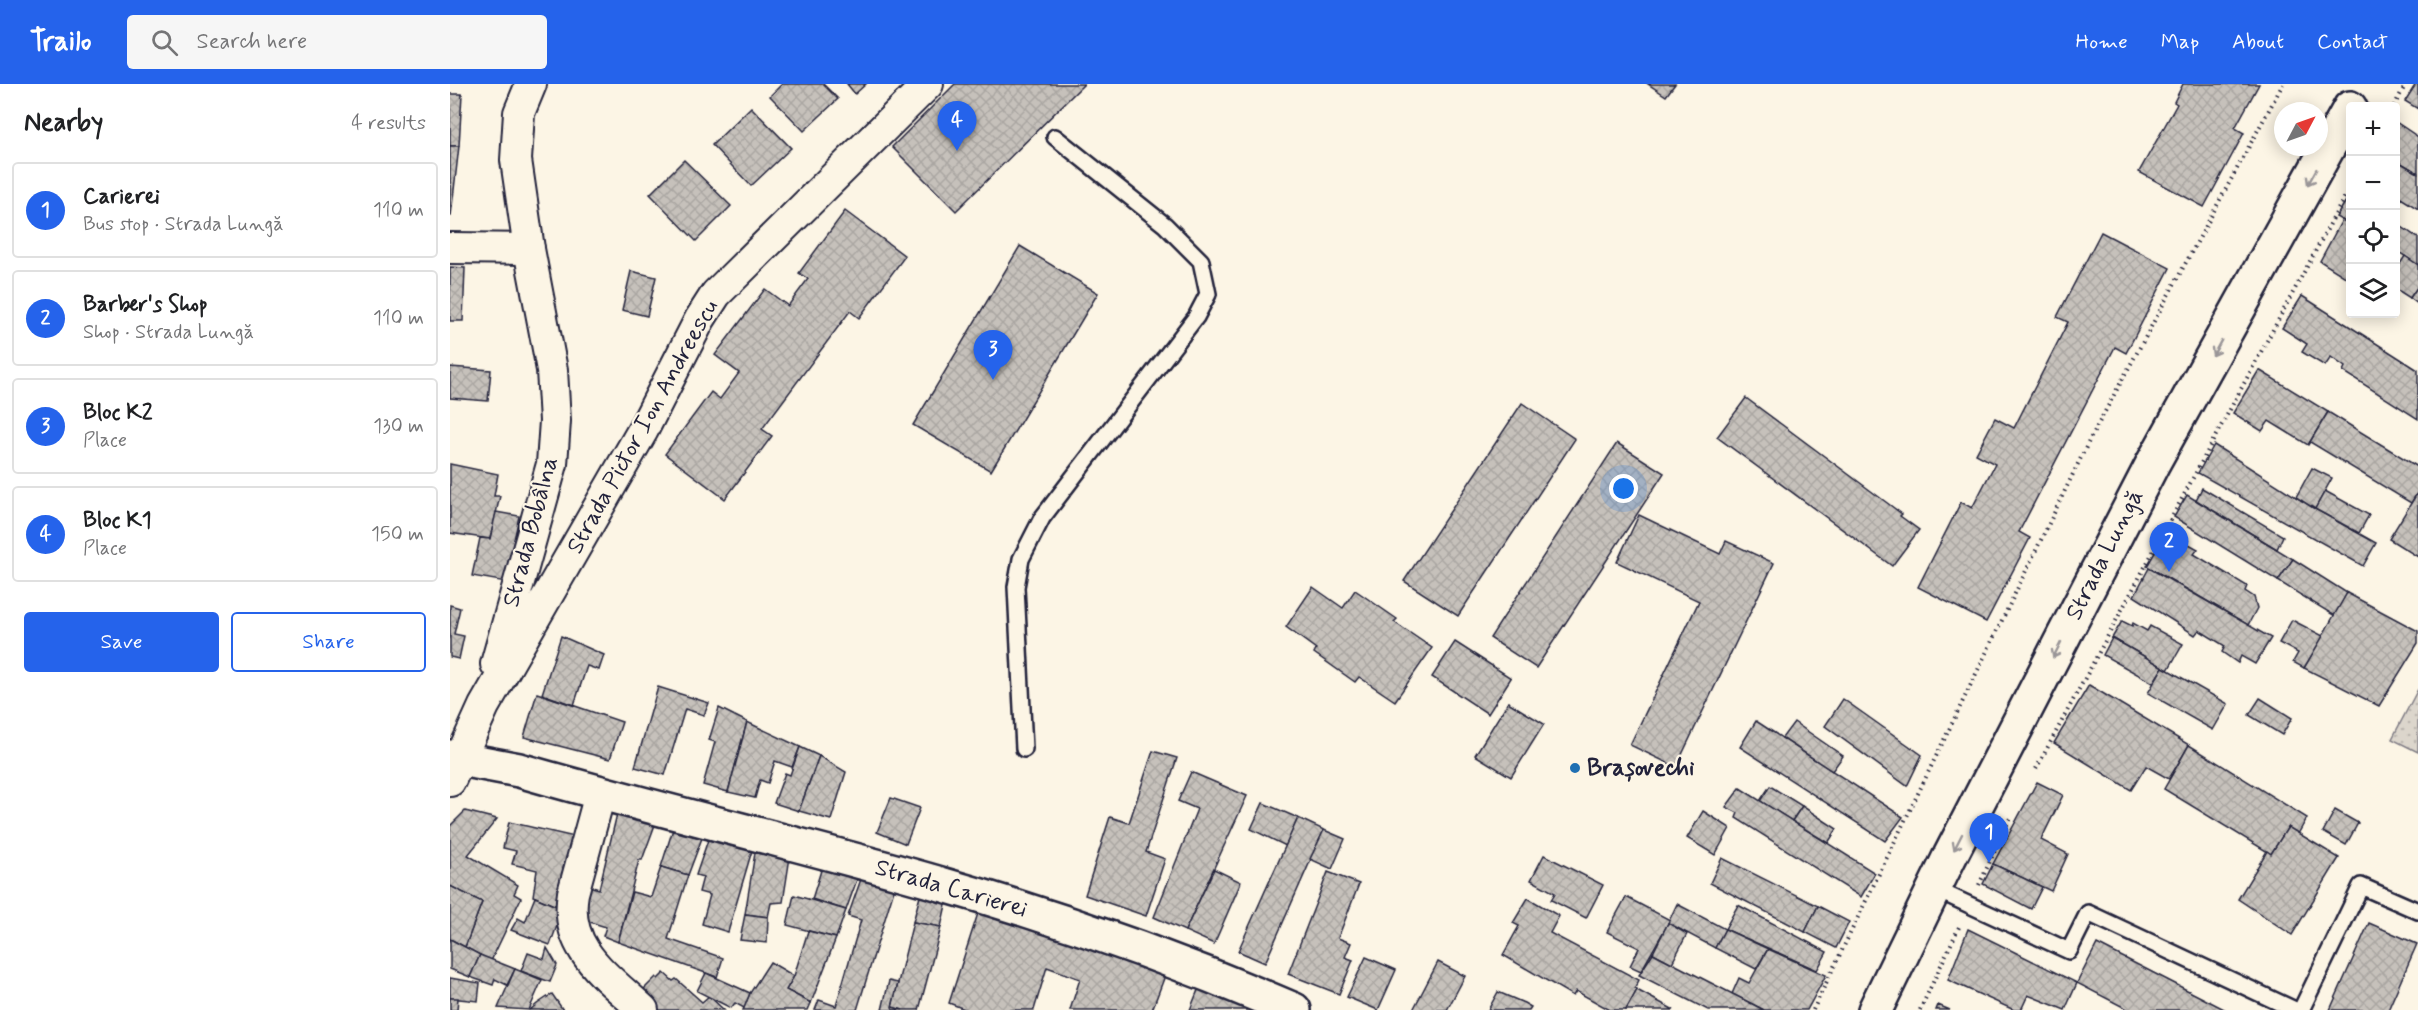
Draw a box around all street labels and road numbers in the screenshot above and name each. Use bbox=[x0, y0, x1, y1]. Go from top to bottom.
street label: Strada Pictor Ion Andreescu bbox=[560, 294, 726, 560]
street label: Strada Bobâlna bbox=[496, 453, 566, 611]
street label: Strada Lungă bbox=[2059, 484, 2151, 626]
street label: Strada Carierei bbox=[871, 852, 1031, 926]

